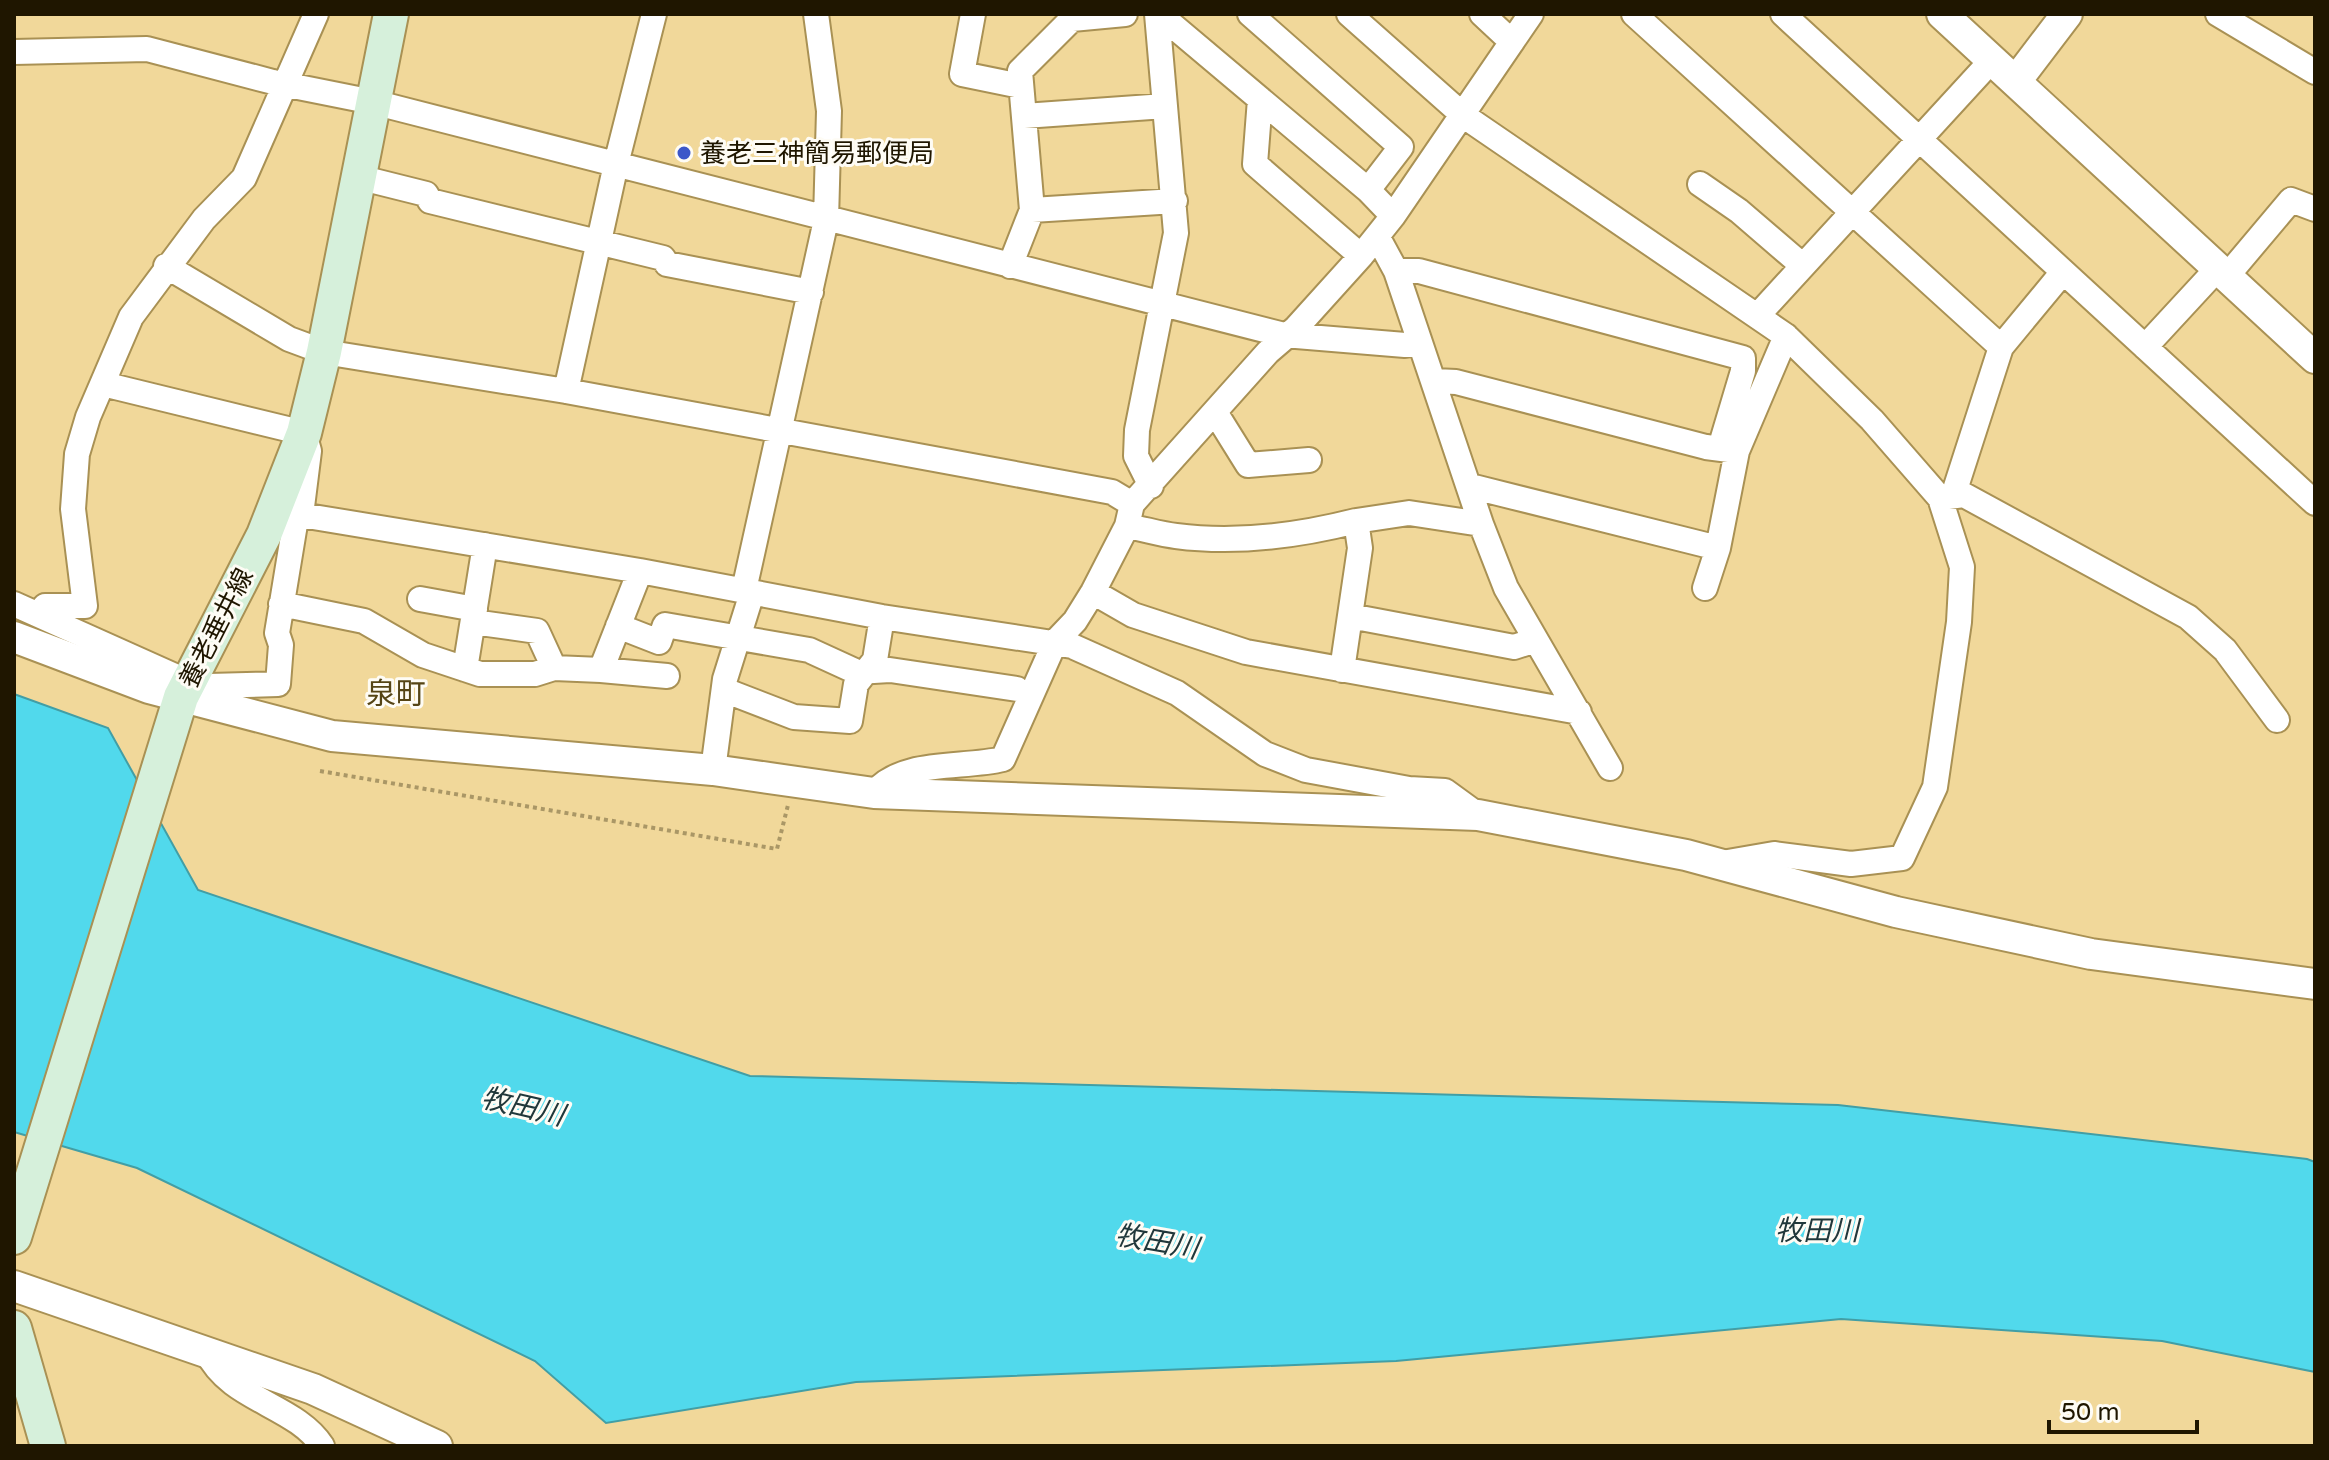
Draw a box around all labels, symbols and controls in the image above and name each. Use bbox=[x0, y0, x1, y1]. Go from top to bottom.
place label: 養老三神簡易郵便局 bbox=[700, 138, 934, 169]
marker: 養老三神簡易郵便局 bbox=[675, 144, 693, 162]
street label: 養老垂井線 bbox=[173, 563, 260, 693]
district label: 泉町 bbox=[366, 676, 426, 713]
water label: 牧田川 bbox=[478, 1081, 570, 1134]
water label: 牧田川 bbox=[1775, 1214, 1862, 1248]
water label: 牧田川 bbox=[1113, 1218, 1204, 1267]
scale bar bbox=[2049, 1384, 2197, 1434]
text: 50 m bbox=[2061, 1398, 2119, 1427]

